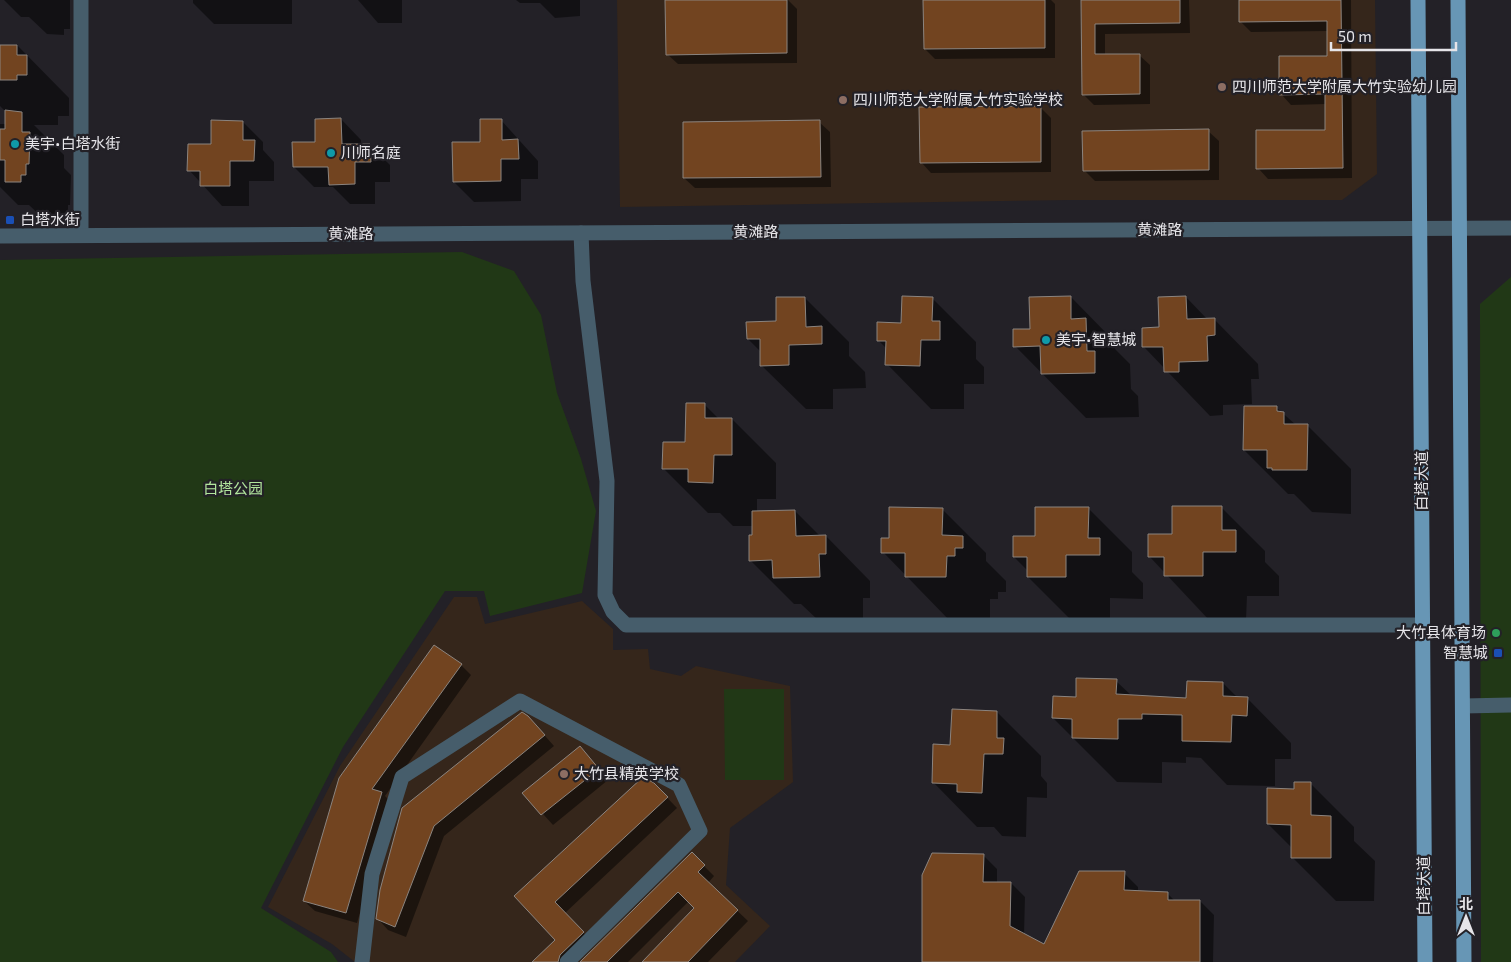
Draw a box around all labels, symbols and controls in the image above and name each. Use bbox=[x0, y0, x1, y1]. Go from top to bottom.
scale bar bbox=[1331, 20, 1456, 52]
text: 50 m bbox=[1338, 27, 1372, 45]
place label: 四川师范大学附属大竹实验幼儿园 bbox=[1232, 77, 1457, 95]
marker: 四川师范大学附属大竹实验幼儿园 bbox=[1216, 81, 1228, 93]
place label: 四川师范大学附属大竹实验学校 bbox=[853, 90, 1063, 108]
marker: 四川师范大学附属大竹实验学校 bbox=[837, 94, 849, 106]
place label: 美宇•白塔水街 bbox=[25, 134, 120, 152]
marker: 美宇•白塔水街 bbox=[9, 138, 21, 150]
place label: 川师名庭 bbox=[341, 143, 401, 161]
marker: 川师名庭 bbox=[325, 147, 337, 159]
place label: 白塔水街 bbox=[20, 210, 80, 228]
marker: 白塔水街 bbox=[4, 214, 16, 226]
street label: 黄滩路 bbox=[1137, 220, 1183, 238]
street label: 黄滩路 bbox=[733, 222, 779, 240]
street label: 黄滩路 bbox=[328, 224, 374, 242]
place label: 美宇•智慧城 bbox=[1056, 330, 1136, 348]
marker: 美宇•智慧城 bbox=[1040, 334, 1052, 346]
street label: 白塔大道 bbox=[1412, 451, 1430, 511]
park label: 白塔公园 bbox=[203, 479, 263, 497]
place label: 大竹县体育场 bbox=[1396, 623, 1486, 641]
marker: 大竹县体育场 bbox=[1490, 627, 1502, 639]
place label: 智慧城 bbox=[1443, 643, 1488, 661]
marker: 智慧城 bbox=[1492, 647, 1504, 659]
place label: 大竹县精英学校 bbox=[574, 764, 679, 782]
marker: 大竹县精英学校 bbox=[558, 768, 570, 780]
street label: 白塔大道 bbox=[1414, 856, 1432, 916]
north arrow bbox=[1441, 892, 1491, 942]
text: 北 bbox=[1459, 895, 1473, 912]

